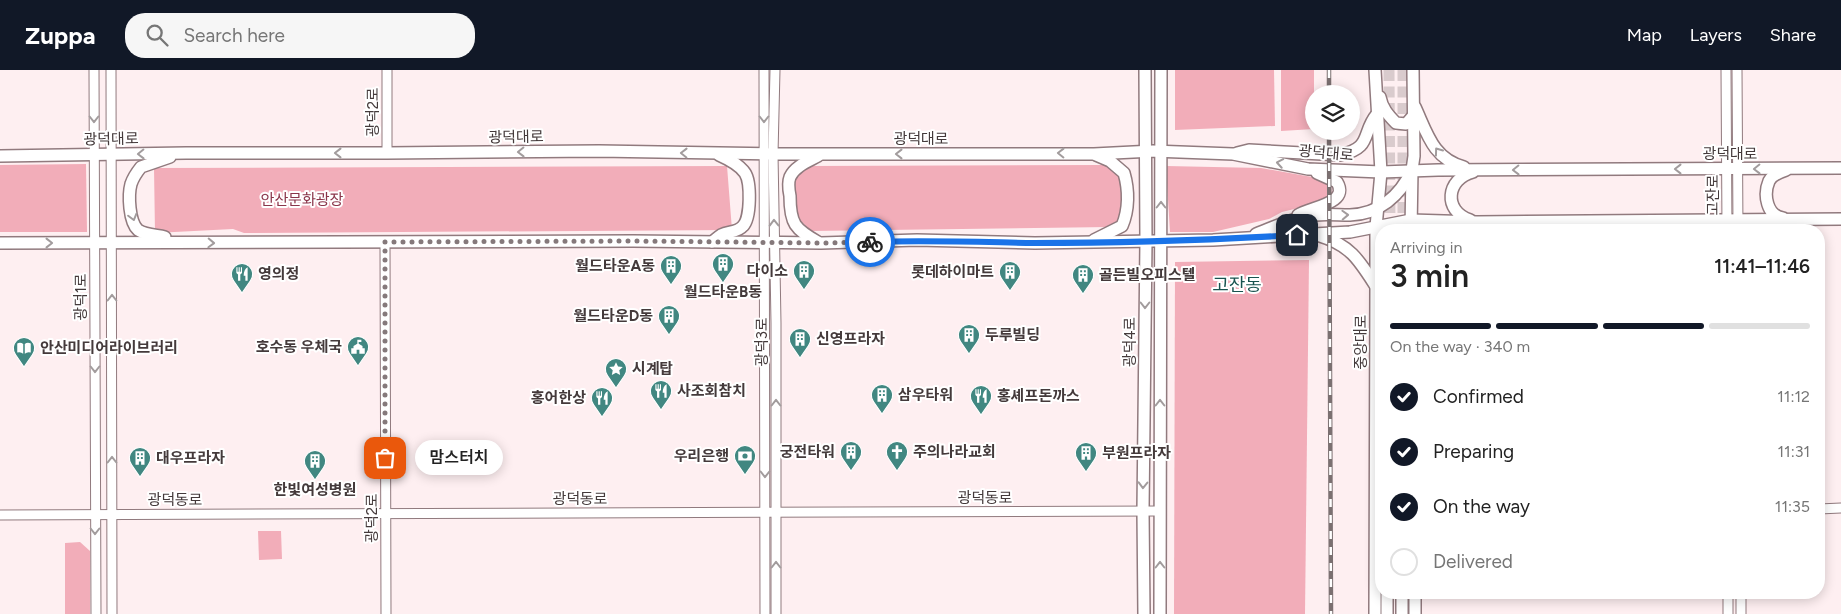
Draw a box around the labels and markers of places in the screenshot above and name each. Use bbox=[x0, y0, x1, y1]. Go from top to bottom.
pin bbox=[1276, 214, 1318, 256]
building icon: 월드타운B동 bbox=[711, 252, 735, 283]
building icon: 월드타운A동 bbox=[659, 254, 683, 285]
place label: 월드타운A동 bbox=[575, 257, 655, 275]
building icon: 다이소 bbox=[792, 259, 816, 290]
building icon: 롯데하이마트 bbox=[998, 260, 1022, 291]
restaurant icon: 영의정 bbox=[230, 262, 254, 293]
place label: 다이소 bbox=[747, 262, 788, 280]
place label: 롯데하이마트 bbox=[911, 263, 994, 281]
building icon: 골든빌오피스텔 bbox=[1071, 263, 1095, 294]
place label: 영의정 bbox=[258, 265, 299, 283]
place label: 골든빌오피스텔 bbox=[1099, 266, 1196, 284]
place label: 월드타운B동 bbox=[684, 283, 762, 301]
building icon: 월드타운D동 bbox=[657, 304, 681, 335]
place label: 월드타운D동 bbox=[573, 307, 653, 325]
building icon: 두루빌딩 bbox=[957, 323, 981, 354]
place label: 두루빌딩 bbox=[985, 326, 1040, 344]
building icon: 신영프라자 bbox=[788, 327, 812, 358]
place label: 신영프라자 bbox=[816, 330, 885, 348]
public building icon: 호수동 우체국 bbox=[346, 335, 370, 366]
library icon: 안산미디어라이브러리 bbox=[12, 336, 36, 367]
place label: 호수동 우체국 bbox=[256, 338, 342, 356]
place label: 안산미디어라이브러리 bbox=[40, 339, 178, 357]
place icon: 시계탑 bbox=[604, 357, 628, 388]
place label: 시계탑 bbox=[632, 360, 673, 378]
restaurant icon: 사조회참치 bbox=[649, 379, 673, 410]
place label: 사조회참치 bbox=[677, 382, 746, 400]
building icon: 삼우타워 bbox=[870, 383, 894, 414]
restaurant icon: 홍셰프돈까스 bbox=[969, 384, 993, 415]
restaurant icon: 홍어한상 bbox=[590, 386, 614, 417]
place label: 삼우타워 bbox=[898, 386, 953, 404]
place label: 홍셰프돈까스 bbox=[997, 387, 1080, 405]
place label: 홍어한상 bbox=[531, 389, 586, 407]
pin bbox=[364, 437, 406, 479]
callout: 맘스터치 bbox=[415, 440, 502, 476]
building icon: 궁전타워 bbox=[839, 440, 863, 471]
church icon: 주의나라교회 bbox=[885, 440, 909, 471]
building icon: 부원프라자 bbox=[1074, 441, 1098, 472]
place label: 궁전타워 bbox=[780, 443, 835, 461]
place label: 주의나라교회 bbox=[913, 443, 996, 461]
bank icon: 우리은행 bbox=[733, 444, 757, 475]
place label: 부원프라자 bbox=[1102, 444, 1171, 462]
building icon: 대우프라자 bbox=[128, 446, 152, 477]
place label: 우리은행 bbox=[674, 447, 729, 465]
place label: 대우프라자 bbox=[156, 449, 225, 467]
building icon: 한빛여성병원 bbox=[303, 449, 327, 480]
place label: 한빛여성병원 bbox=[274, 481, 356, 499]

